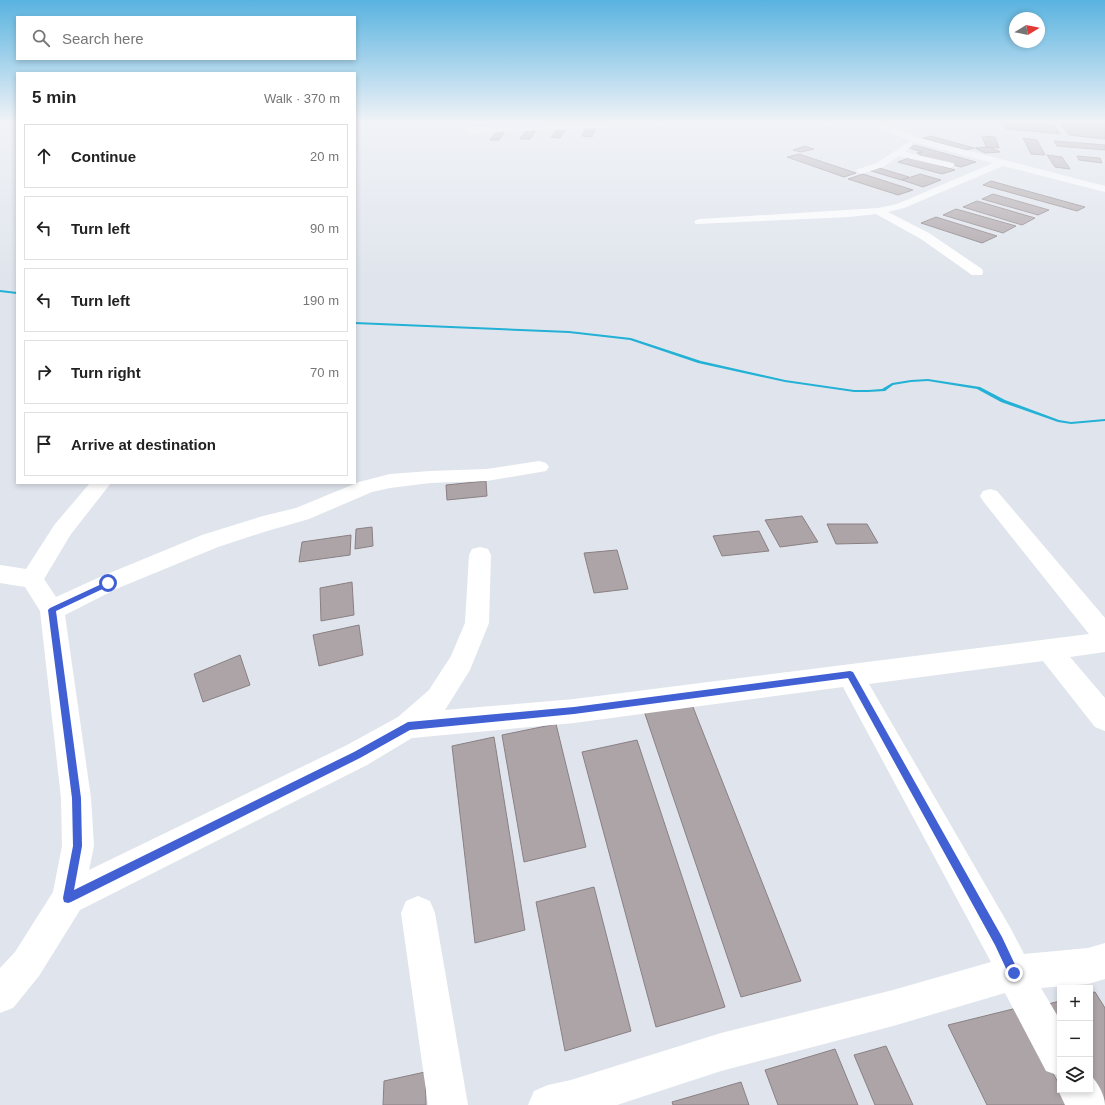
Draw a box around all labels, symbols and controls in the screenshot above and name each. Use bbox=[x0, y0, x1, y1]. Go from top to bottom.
north arrow bbox=[1009, 12, 1045, 48]
search box bbox=[16, 16, 356, 60]
icon: search bbox=[30, 27, 52, 49]
text: Search here bbox=[62, 30, 144, 47]
text: 5 min bbox=[32, 88, 76, 107]
text: Walk · 370 m bbox=[264, 91, 340, 106]
icon: ahead bbox=[33, 145, 55, 167]
text: Continue bbox=[71, 148, 136, 165]
text: 20 m bbox=[310, 149, 339, 164]
icon: left bbox=[33, 217, 55, 239]
text: Turn left bbox=[71, 220, 130, 237]
text: 90 m bbox=[310, 221, 339, 236]
icon: left bbox=[33, 289, 55, 311]
text: Turn left bbox=[71, 292, 130, 309]
text: 190 m bbox=[303, 293, 339, 308]
icon: right bbox=[33, 361, 55, 383]
text: Turn right bbox=[71, 364, 141, 381]
text: 70 m bbox=[310, 365, 339, 380]
icon: arrive bbox=[33, 433, 55, 455]
text: Arrive at destination bbox=[71, 436, 216, 453]
route start bbox=[99, 574, 117, 592]
route end bbox=[1005, 964, 1023, 982]
map controls bbox=[1057, 985, 1093, 1093]
button: + bbox=[1057, 985, 1093, 1021]
button: − bbox=[1057, 1021, 1093, 1057]
button: layers bbox=[1057, 1057, 1093, 1093]

